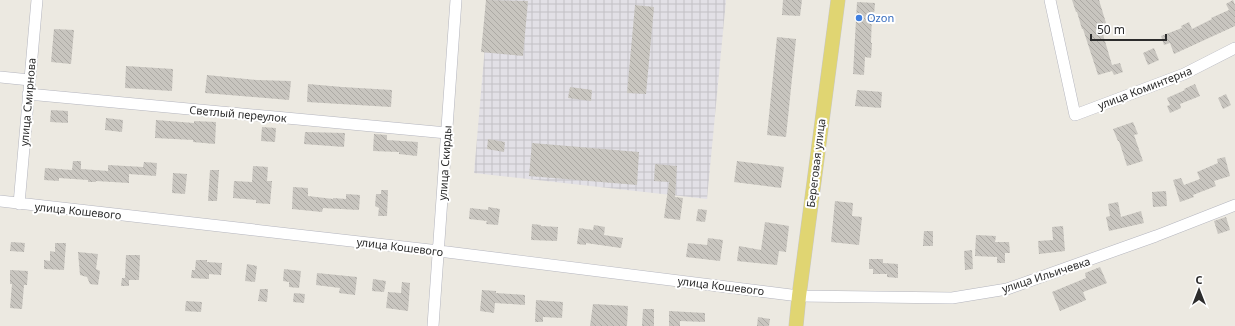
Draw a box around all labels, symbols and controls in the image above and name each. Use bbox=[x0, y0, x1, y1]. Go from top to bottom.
place label: Ozon bbox=[867, 10, 894, 25]
marker: Ozon bbox=[854, 13, 864, 23]
scale bar bbox=[1091, 16, 1166, 42]
text: 50 m bbox=[1097, 21, 1125, 38]
street label: улица Смирнова bbox=[16, 57, 39, 147]
street label: улица Коминтерна bbox=[1096, 63, 1194, 112]
street label: Светлый переулок bbox=[189, 102, 287, 125]
street label: Береговая улица bbox=[803, 118, 828, 208]
street label: улица Скирды bbox=[434, 125, 455, 201]
street label: улица Кошевого bbox=[34, 198, 122, 223]
street label: улица Кошевого bbox=[356, 234, 444, 259]
street label: улица Ильичевка bbox=[1000, 253, 1092, 296]
north arrow bbox=[1179, 270, 1219, 310]
text: С bbox=[1195, 272, 1203, 287]
street label: улица Кошевого bbox=[677, 273, 765, 298]

